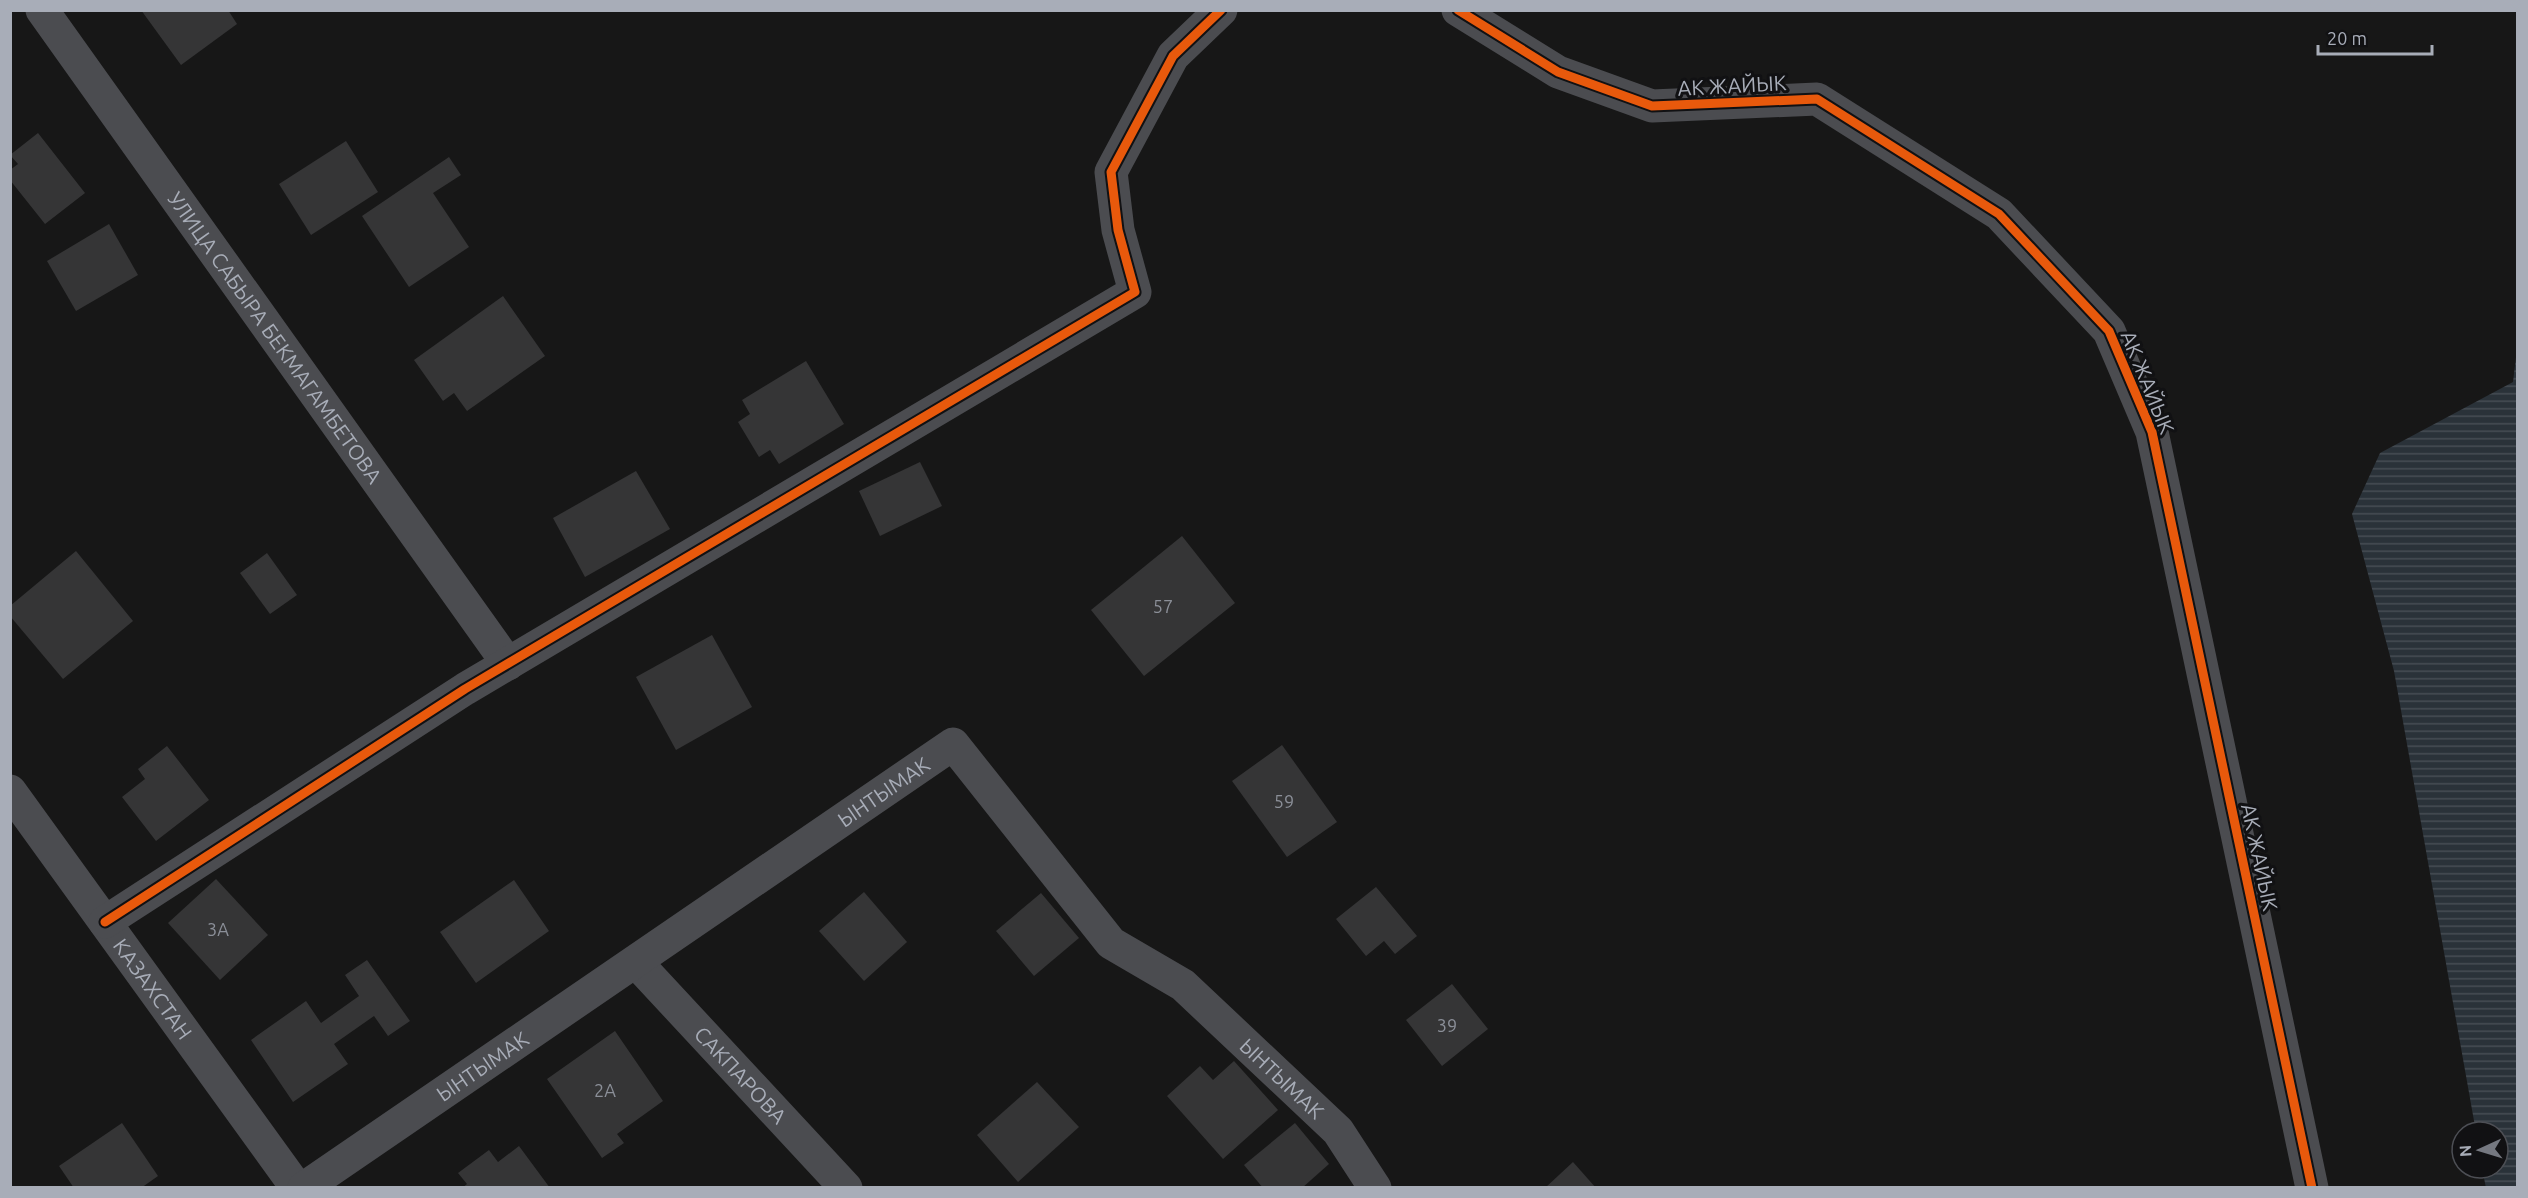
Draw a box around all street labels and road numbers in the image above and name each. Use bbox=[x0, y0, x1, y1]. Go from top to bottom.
street label: АК ЖАЙЫК bbox=[1677, 70, 1787, 100]
street label: УЛИЦА САБЫРА БЕКМАГАМБЕТОВА bbox=[163, 187, 387, 488]
street label: АК ЖАЙЫК bbox=[2116, 327, 2180, 437]
street label: ЫНТЫМАК bbox=[833, 752, 934, 831]
street label: АК ЖАЙЫК bbox=[2237, 801, 2283, 913]
street label: КАЗАХСТАН bbox=[109, 934, 197, 1044]
street label: САКПАРОВА bbox=[690, 1021, 792, 1129]
street label: ЫНТЫМАК bbox=[432, 1026, 533, 1106]
street label: ЫНТЫМАК bbox=[1235, 1033, 1329, 1124]

